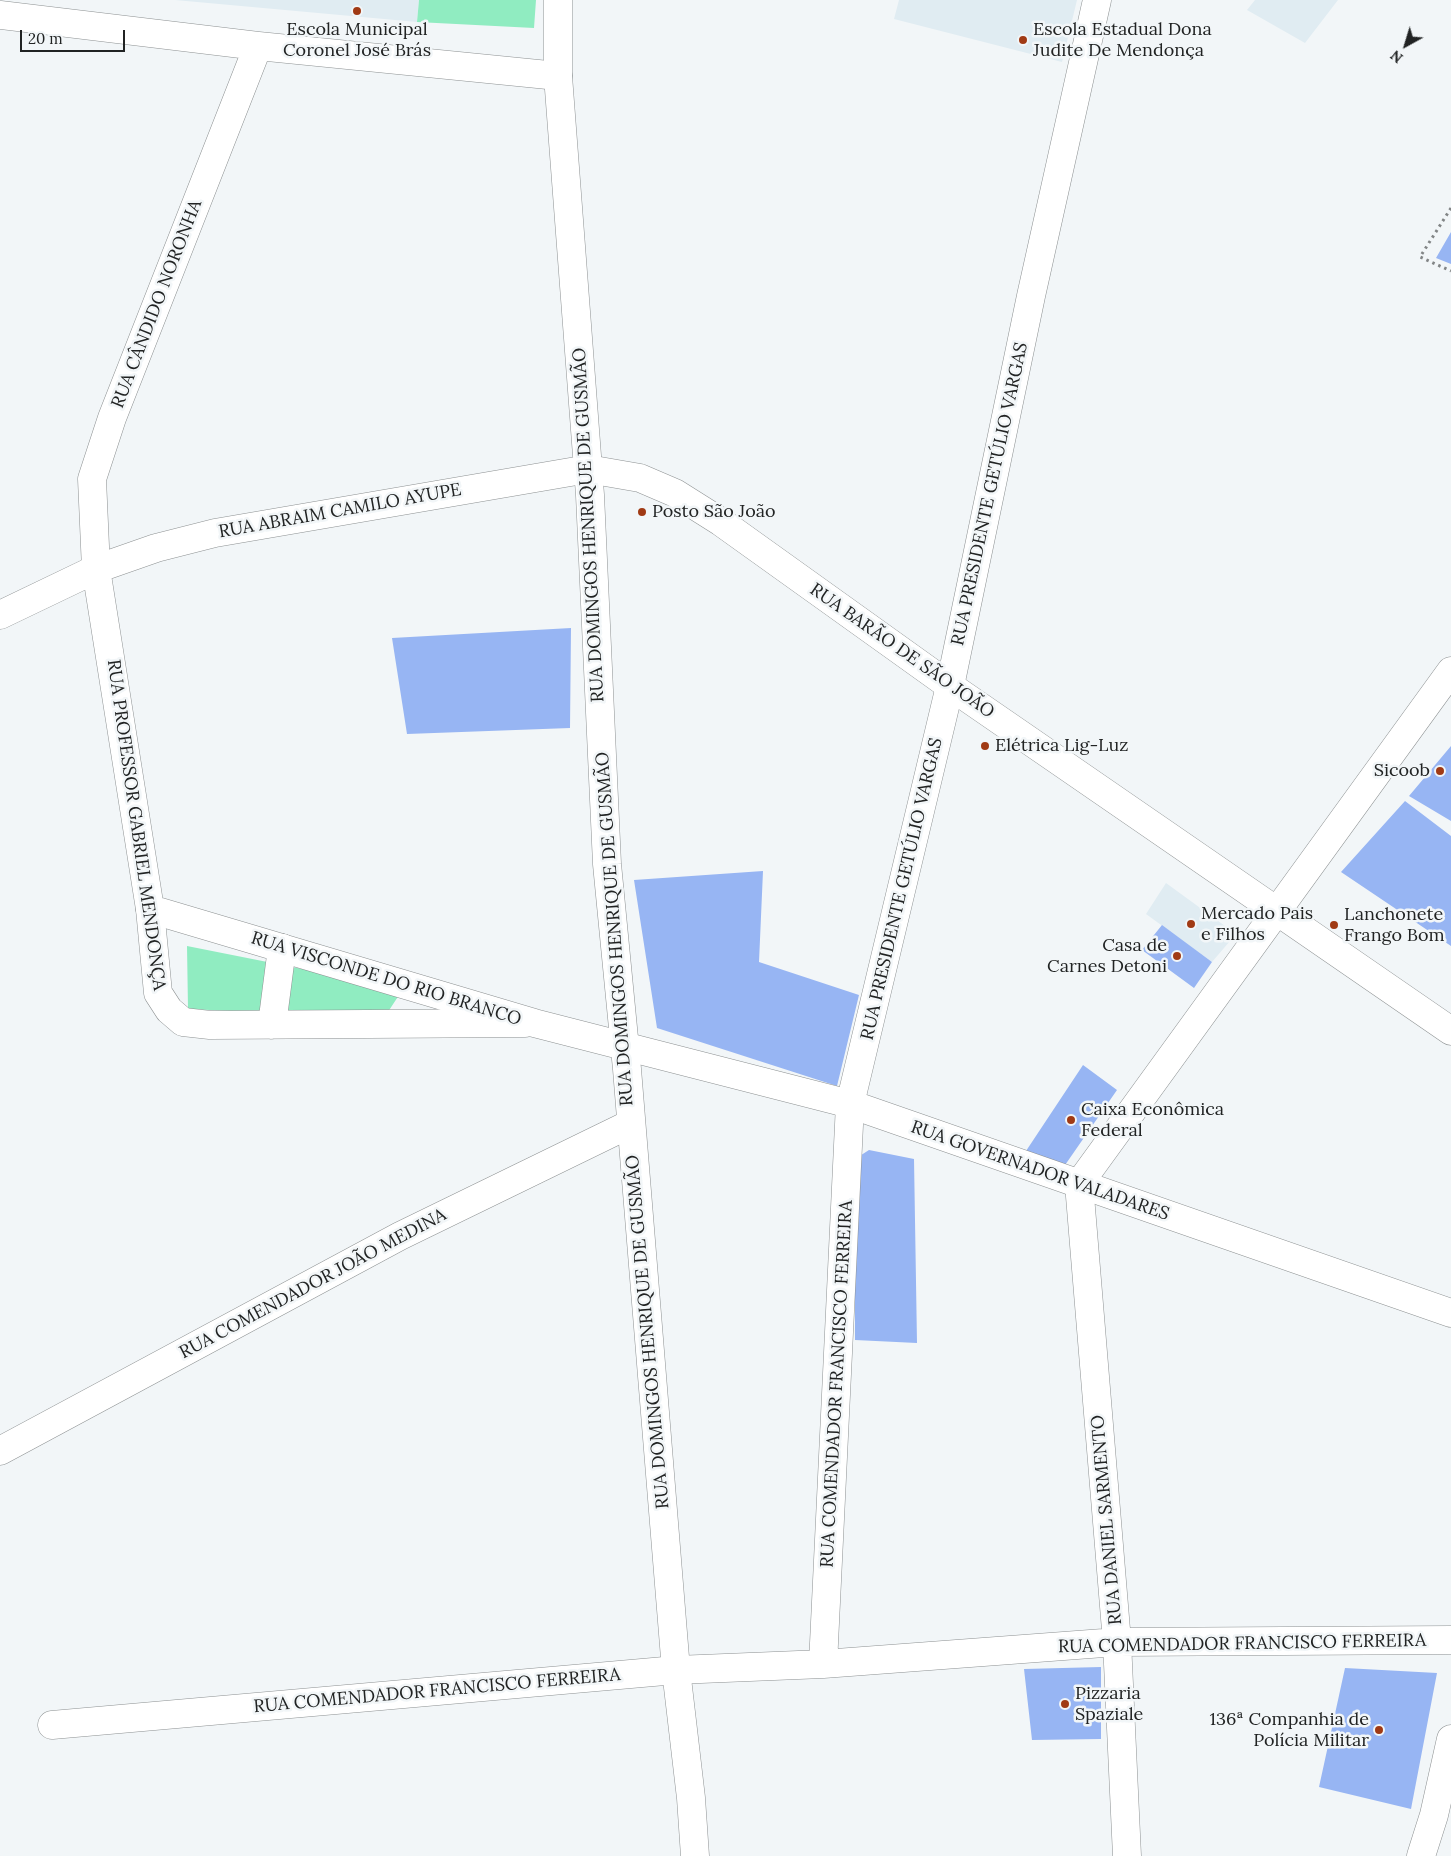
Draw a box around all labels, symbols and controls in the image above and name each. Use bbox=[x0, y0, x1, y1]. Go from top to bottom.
marker: Escola Municipal Coronel José Brás bbox=[351, 5, 363, 17]
place label: Escola Municipal Coronel José Brás bbox=[283, 19, 431, 62]
place label: Escola Estadual Dona Judite De Mendonça bbox=[1033, 19, 1212, 62]
scale bar bbox=[22, 20, 128, 52]
north arrow bbox=[1381, 20, 1431, 70]
text: 20 m bbox=[28, 29, 63, 48]
marker: Escola Estadual Dona Judite De Mendonça bbox=[1017, 34, 1029, 46]
text: N bbox=[1387, 46, 1406, 67]
street label: RUA CÂNDIDO NORONHA bbox=[107, 197, 207, 411]
street label: RUA PRESIDENTE GETÚLIO VARGAS bbox=[947, 340, 1033, 648]
street label: RUA DOMINGOS HENRIQUE DE GUSMÃO bbox=[569, 347, 609, 703]
street label: RUA ABRAIM CAMILO AYUPE bbox=[217, 479, 463, 543]
place label: Posto São João bbox=[652, 501, 776, 523]
marker: Posto São João bbox=[636, 506, 648, 518]
street label: RUA BARÃO DE SÃO JOÃO bbox=[806, 579, 998, 723]
street label: RUA PROFESSOR GABRIEL MENDONÇA bbox=[102, 658, 170, 992]
place label: Elétrica Lig-Luz bbox=[995, 735, 1128, 757]
street label: RUA PRESIDENTE GETÚLIO VARGAS bbox=[857, 736, 947, 1042]
marker: Elétrica Lig-Luz bbox=[979, 740, 991, 752]
street label: RUA DOMINGOS HENRIQUE DE GUSMÃO bbox=[592, 751, 638, 1107]
place label: Sicoob bbox=[1374, 760, 1430, 782]
marker: Sicoob bbox=[1434, 765, 1446, 777]
place label: Mercado Pais e Filhos bbox=[1201, 903, 1313, 946]
place label: Lanchonete Frango Bom bbox=[1344, 904, 1445, 946]
marker: Mercado Pais e Filhos bbox=[1185, 918, 1197, 930]
marker: Lanchonete Frango Bom bbox=[1328, 919, 1340, 931]
street label: RUA VISCONDE DO RIO BRANCO bbox=[248, 928, 524, 1030]
place label: Casa de Carnes Detoni bbox=[1047, 935, 1167, 978]
marker: Casa de Carnes Detoni bbox=[1171, 950, 1183, 962]
place label: Caixa Econômica Federal bbox=[1081, 1099, 1224, 1142]
marker: Caixa Econômica Federal bbox=[1065, 1114, 1077, 1126]
street label: RUA GOVERNADOR VALADARES bbox=[908, 1117, 1172, 1225]
street label: RUA DOMINGOS HENRIQUE DE GUSMÃO bbox=[622, 1154, 674, 1510]
street label: RUA COMENDADOR FRANCISCO FERREIRA bbox=[817, 1200, 857, 1568]
street label: RUA COMENDADOR JOÃO MEDINA bbox=[176, 1204, 450, 1364]
street label: RUA DANIEL SARMENTO bbox=[1087, 1414, 1127, 1626]
street label: RUA COMENDADOR FRANCISCO FERREIRA bbox=[1058, 1630, 1426, 1658]
street label: RUA COMENDADOR FRANCISCO FERREIRA bbox=[253, 1664, 621, 1718]
place label: Pizzaria Spaziale bbox=[1075, 1683, 1143, 1726]
marker: Pizzaria Spaziale bbox=[1059, 1698, 1071, 1710]
place label: 136ª Companhia de Polícia Militar bbox=[1209, 1709, 1369, 1752]
marker: 136ª Companhia de Polícia Militar bbox=[1373, 1724, 1385, 1736]

